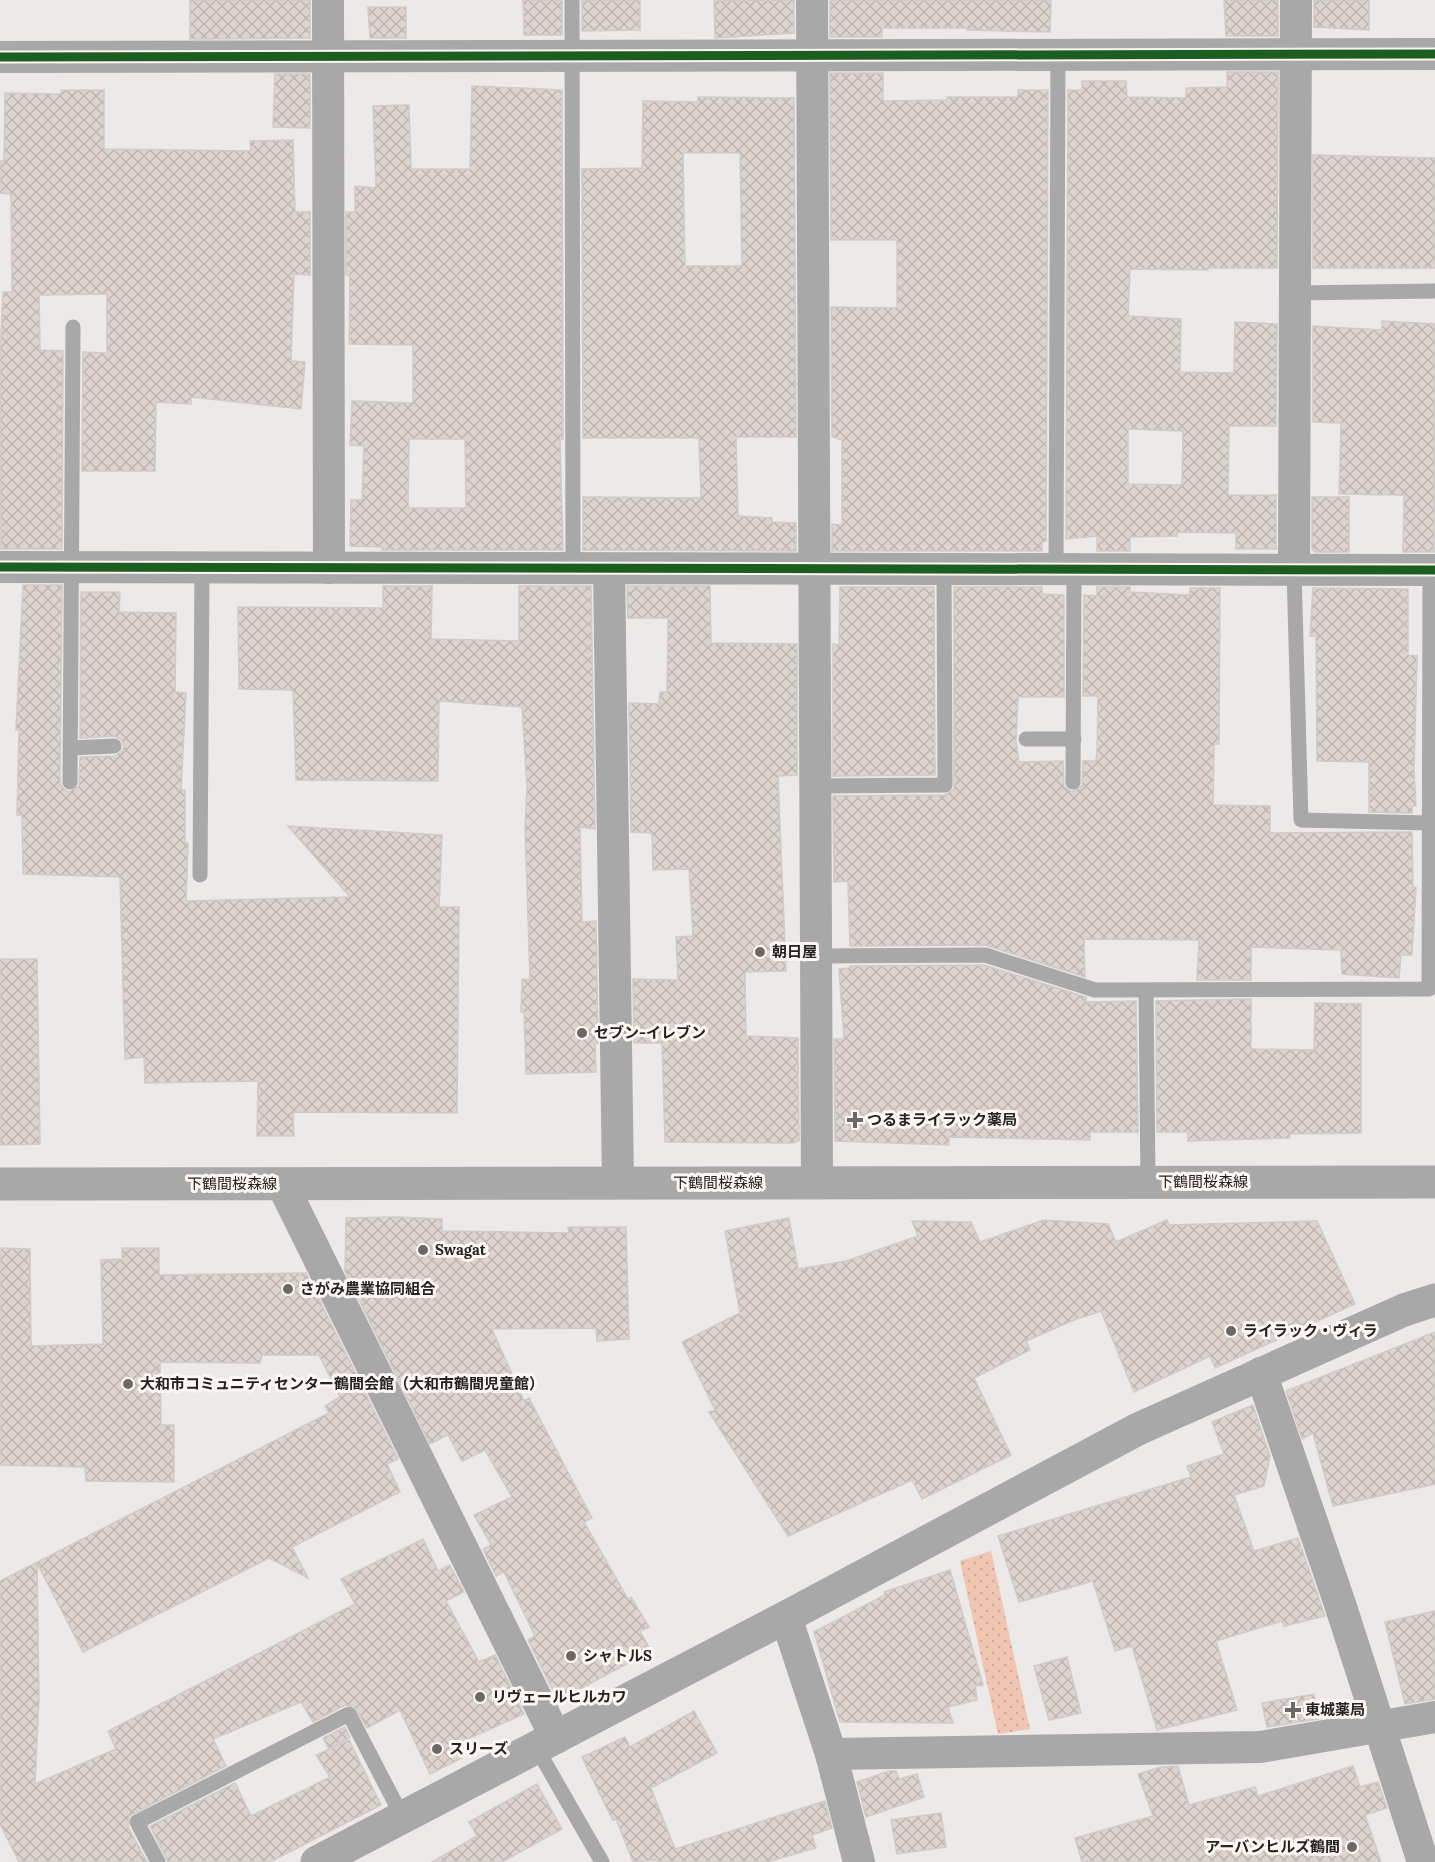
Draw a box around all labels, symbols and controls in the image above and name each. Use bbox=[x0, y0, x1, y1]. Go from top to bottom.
place label: 朝日屋 bbox=[772, 942, 817, 961]
marker: 朝日屋 bbox=[753, 945, 767, 959]
place label: セブン-イレブン bbox=[594, 1023, 706, 1042]
marker: セブン-イレブン bbox=[575, 1026, 589, 1040]
place label: つるまライラック薬局 bbox=[867, 1110, 1017, 1129]
marker: つるまライラック薬局 bbox=[848, 1113, 862, 1127]
street label: 下鶴間桜森線 bbox=[1158, 1172, 1248, 1191]
street label: 下鶴間桜森線 bbox=[673, 1173, 763, 1192]
street label: 下鶴間桜森線 bbox=[187, 1174, 277, 1193]
place label: Swagat bbox=[435, 1240, 487, 1259]
marker: Swagat bbox=[416, 1243, 430, 1257]
place label: さがみ農業協同組合 bbox=[300, 1279, 436, 1298]
marker: さがみ農業協同組合 bbox=[281, 1282, 295, 1296]
place label: ライラック・ヴィラ bbox=[1243, 1321, 1378, 1340]
marker: ライラック・ヴィラ bbox=[1224, 1324, 1238, 1338]
place label: 大和市コミュニティセンター鶴間会館（大和市鶴間児童館） bbox=[140, 1374, 544, 1393]
marker: 大和市コミュニティセンター鶴間会館（大和市鶴間児童館） bbox=[121, 1377, 135, 1391]
place label: シャトルS bbox=[583, 1646, 652, 1665]
marker: シャトルS bbox=[564, 1649, 578, 1663]
place label: リヴェールヒルカワ bbox=[492, 1687, 627, 1706]
marker: リヴェールヒルカワ bbox=[473, 1690, 487, 1704]
place label: 東城薬局 bbox=[1305, 1700, 1365, 1719]
marker: 東城薬局 bbox=[1286, 1703, 1300, 1717]
place label: スリーズ bbox=[449, 1739, 508, 1758]
marker: スリーズ bbox=[430, 1742, 444, 1756]
place label: アーバンヒルズ鶴間 bbox=[1205, 1837, 1340, 1856]
marker: アーバンヒルズ鶴間 bbox=[1345, 1840, 1359, 1854]

